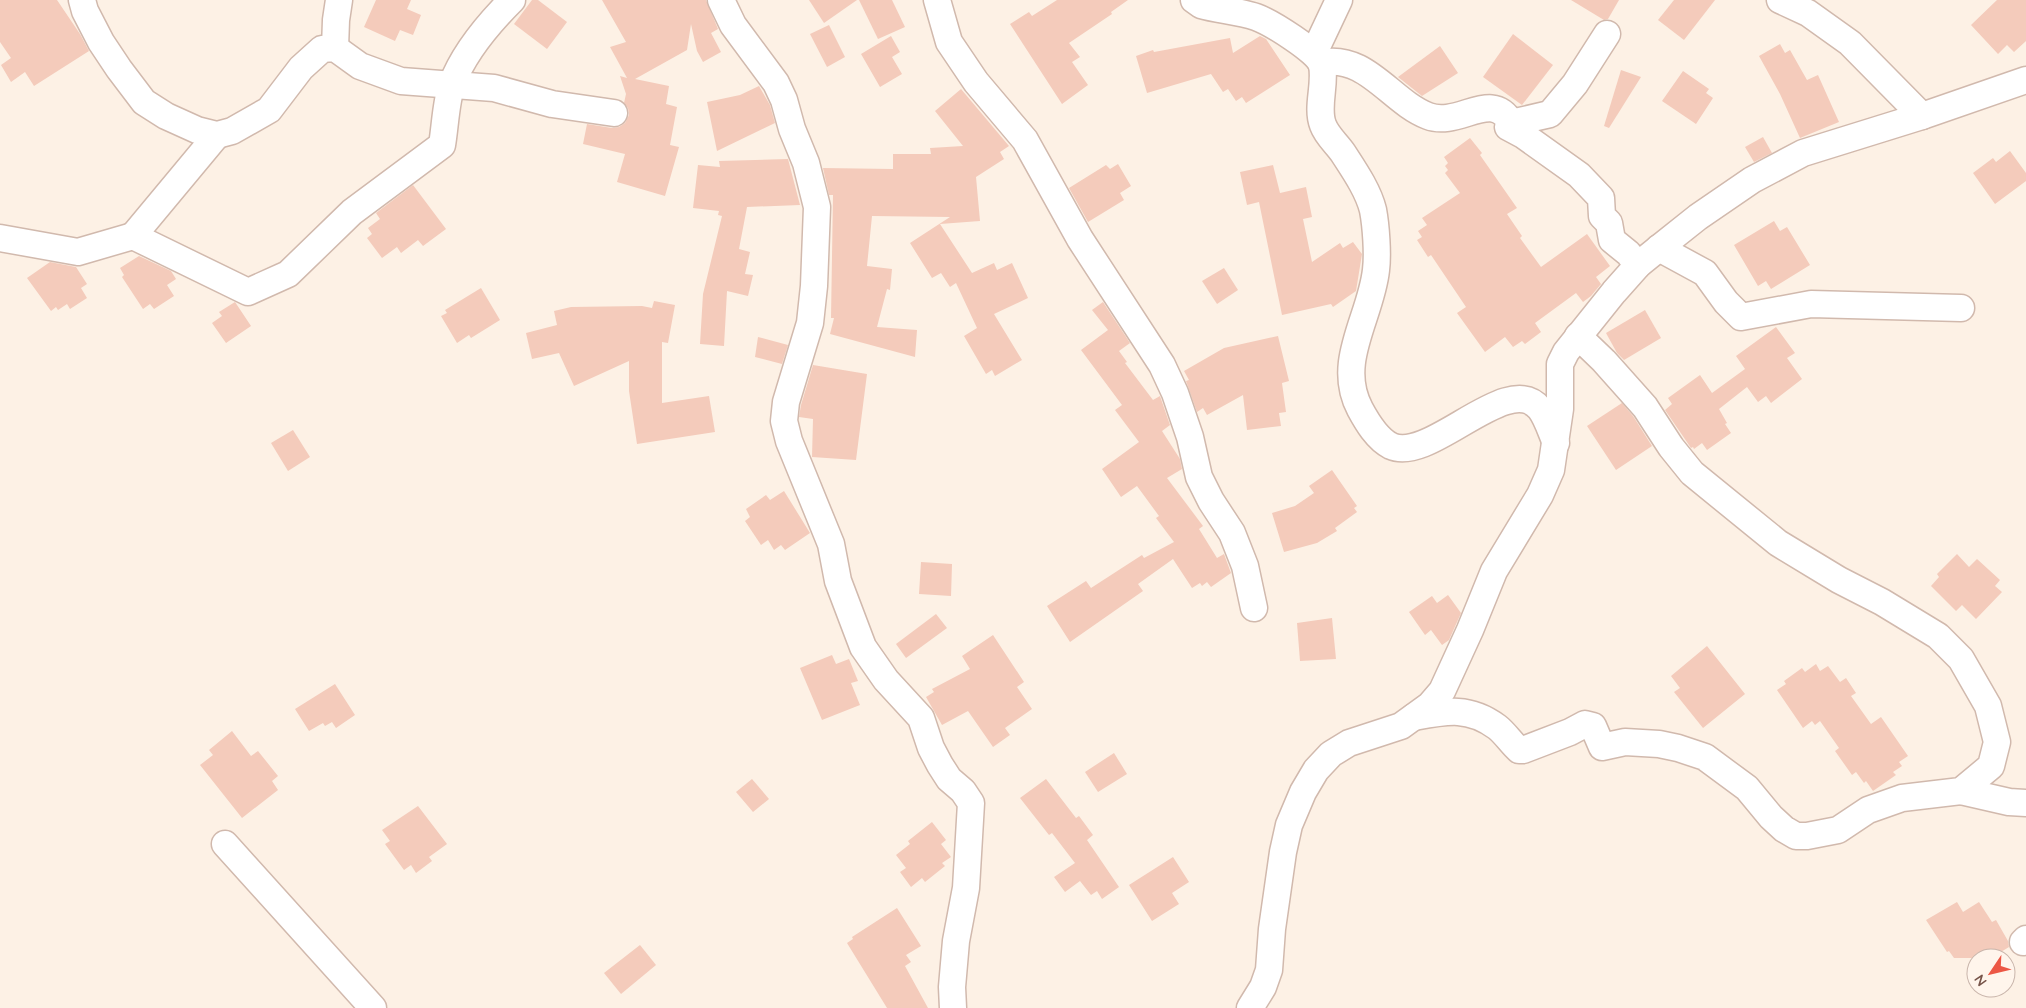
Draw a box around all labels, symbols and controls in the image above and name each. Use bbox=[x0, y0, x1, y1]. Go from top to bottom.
north arrow bbox=[1966, 948, 2016, 998]
text: N bbox=[1970, 971, 1991, 990]

